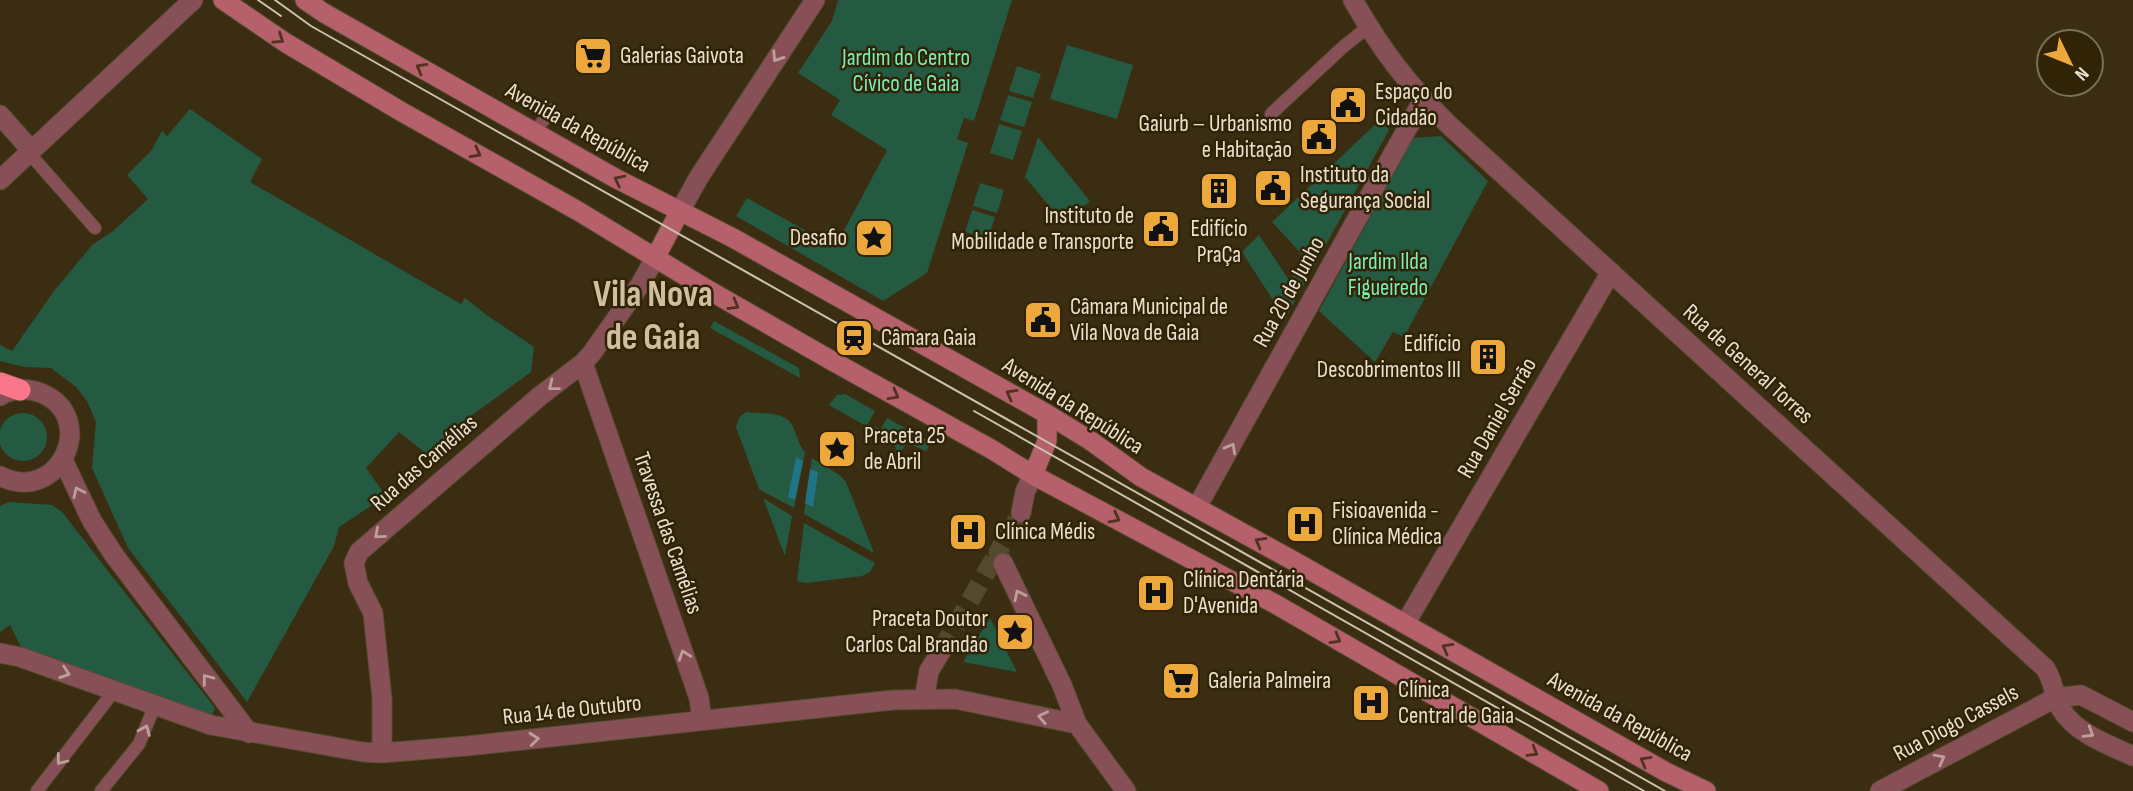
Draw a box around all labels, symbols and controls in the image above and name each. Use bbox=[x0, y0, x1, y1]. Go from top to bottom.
north arrow bbox=[2035, 28, 2105, 98]
one-way arrow bbox=[271, 30, 284, 43]
supermarket icon: Galerias Gaivota bbox=[572, 35, 614, 77]
place label: Galerias Gaivota bbox=[620, 42, 744, 70]
park label: Jardim do Centro Cívico de Gaia bbox=[841, 44, 970, 98]
one-way arrow bbox=[773, 49, 785, 62]
text: N bbox=[2069, 62, 2093, 85]
one-way arrow bbox=[416, 63, 429, 76]
street label: Avenida da República bbox=[500, 76, 655, 179]
place label: Espaço do Cidadão bbox=[1375, 78, 1453, 132]
public building icon: Espaço do Cidadão bbox=[1327, 84, 1369, 126]
place label: Gaiurb – Urbanismo e Habitação bbox=[1139, 110, 1292, 164]
public building icon: Gaiurb – Urbanismo e Habitação bbox=[1298, 116, 1340, 158]
one-way arrow bbox=[468, 145, 481, 158]
place label: Instituto da Segurança Social bbox=[1300, 161, 1430, 215]
public building icon: Instituto da Segurança Social bbox=[1252, 167, 1294, 209]
building icon: Edifício PraÇa bbox=[1198, 170, 1240, 212]
one-way arrow bbox=[614, 174, 627, 188]
place label: Instituto de Mobilidade e Transporte bbox=[951, 202, 1134, 256]
public building icon: Instituto de Mobilidade e Transporte bbox=[1140, 208, 1182, 250]
place label: Edifício PraÇa bbox=[1190, 215, 1248, 269]
place icon: Desafio bbox=[853, 217, 895, 259]
place label: Desafio bbox=[790, 224, 847, 252]
street label: Rua 20 de Junho bbox=[1247, 232, 1331, 352]
park label: Jardim Ilda Figueiredo bbox=[1347, 248, 1428, 302]
district label: Vila Nova de Gaia bbox=[593, 273, 713, 360]
place label: Câmara Municipal de Vila Nova de Gaia bbox=[1070, 293, 1228, 347]
one-way arrow bbox=[727, 297, 740, 310]
street label: Rua de General Torres bbox=[1677, 298, 1819, 430]
public building icon: Câmara Municipal de Vila Nova de Gaia bbox=[1022, 299, 1064, 341]
station icon: Câmara Gaia bbox=[833, 317, 875, 359]
place label: Câmara Gaia bbox=[881, 324, 976, 352]
place label: Edifício Descobrimentos III bbox=[1317, 330, 1461, 384]
building icon: Edifício Descobrimentos III bbox=[1467, 336, 1509, 378]
street label: Avenida da República bbox=[996, 351, 1149, 461]
street label: Rua Daniel Serrão bbox=[1451, 353, 1543, 483]
one-way arrow bbox=[548, 378, 560, 391]
one-way arrow bbox=[887, 387, 899, 400]
one-way arrow bbox=[1005, 389, 1018, 402]
street label: Rua das Camélias bbox=[365, 409, 483, 517]
place label: Praceta 25 de Abril bbox=[864, 422, 945, 476]
place icon: Praceta 25 de Abril bbox=[816, 428, 858, 470]
one-way arrow bbox=[1223, 443, 1236, 455]
street label: Travessa das Camélias bbox=[627, 448, 709, 618]
one-way arrow bbox=[72, 487, 86, 499]
place label: Fisioavenida - Clínica Médica bbox=[1332, 497, 1442, 551]
hospital icon: Fisioavenida - Clínica Médica bbox=[1284, 503, 1326, 545]
one-way arrow bbox=[1108, 510, 1120, 524]
hospital icon: Clínica Médis bbox=[947, 511, 989, 553]
place label: Clínica Médis bbox=[995, 518, 1095, 546]
one-way arrow bbox=[375, 526, 388, 538]
one-way arrow bbox=[1254, 537, 1267, 550]
place label: Clínica Dentária D'Avenida bbox=[1183, 566, 1304, 620]
hospital icon: Clínica Dentária D'Avenida bbox=[1135, 572, 1177, 614]
one-way arrow bbox=[1013, 590, 1027, 603]
place label: Praceta Doutor Carlos Cal Brandão bbox=[845, 605, 988, 659]
place icon: Praceta Doutor Carlos Cal Brandão bbox=[994, 611, 1036, 653]
one-way arrow bbox=[1329, 631, 1341, 644]
one-way arrow bbox=[1442, 643, 1455, 656]
one-way arrow bbox=[678, 649, 692, 661]
supermarket icon: Galeria Palmeira bbox=[1160, 660, 1202, 702]
one-way arrow bbox=[58, 665, 70, 679]
street label: Avenida da República bbox=[1542, 665, 1697, 768]
place label: Galeria Palmeira bbox=[1208, 667, 1331, 695]
one-way arrow bbox=[203, 674, 216, 686]
place label: Clínica Central de Gaia bbox=[1398, 676, 1514, 730]
street label: Rua Diogo Cassels bbox=[1889, 678, 2023, 768]
hospital icon: Clínica Central de Gaia bbox=[1350, 682, 1392, 724]
street label: Rua 14 de Outubro bbox=[501, 689, 643, 731]
one-way arrow bbox=[1037, 710, 1049, 725]
one-way arrow bbox=[137, 724, 151, 737]
one-way arrow bbox=[2081, 725, 2094, 738]
one-way arrow bbox=[529, 732, 540, 747]
one-way arrow bbox=[1526, 744, 1539, 757]
one-way arrow bbox=[56, 753, 69, 765]
one-way arrow bbox=[1933, 754, 1945, 768]
one-way arrow bbox=[1640, 756, 1653, 769]

